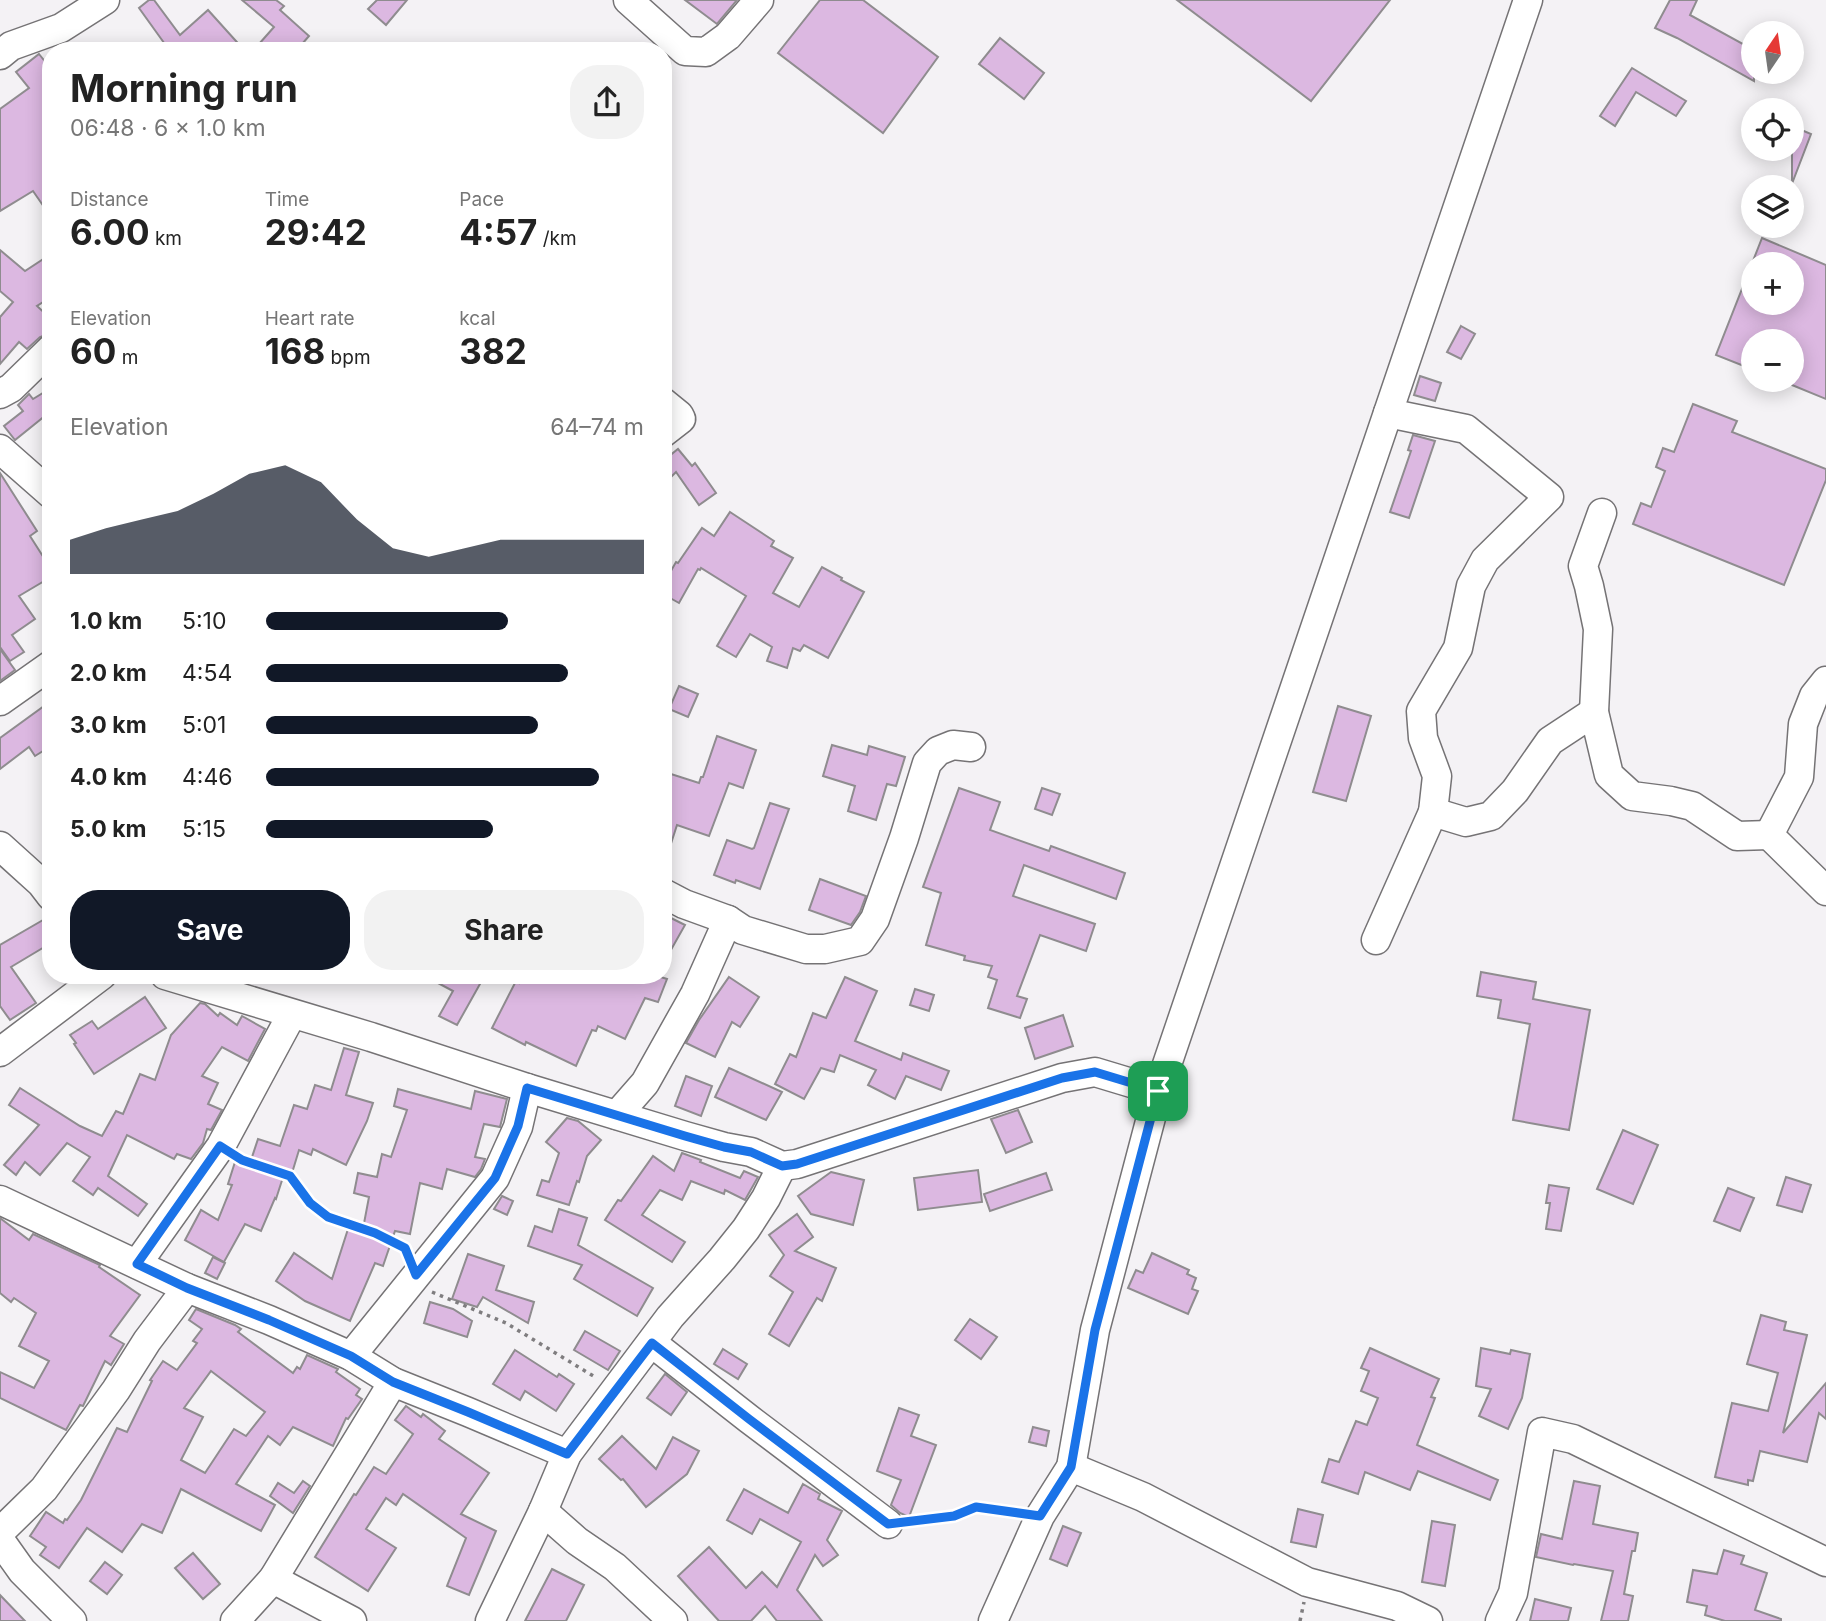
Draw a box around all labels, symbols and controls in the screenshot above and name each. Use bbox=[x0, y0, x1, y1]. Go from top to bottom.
north arrow bbox=[1741, 21, 1804, 84]
map controls bbox=[1741, 21, 1804, 392]
text: Morning run bbox=[70, 65, 298, 111]
button: share bbox=[570, 65, 644, 139]
button: locate bbox=[1741, 98, 1804, 161]
text: 06:48 · 6 × 1.0 km bbox=[70, 114, 266, 142]
button: layers bbox=[1741, 175, 1804, 238]
text: Distance bbox=[70, 188, 148, 211]
text: Time bbox=[265, 188, 309, 211]
text: Pace bbox=[459, 188, 504, 211]
text: 6.00 bbox=[70, 211, 150, 253]
text: 29:42 bbox=[265, 211, 367, 253]
text: 4:57 bbox=[459, 211, 537, 253]
text: km bbox=[150, 227, 182, 250]
text: /km bbox=[537, 227, 577, 250]
button: + bbox=[1741, 252, 1804, 315]
text: Elevation bbox=[70, 307, 151, 330]
text: Heart rate bbox=[265, 307, 355, 330]
text: kcal bbox=[459, 307, 496, 330]
button: − bbox=[1741, 329, 1804, 392]
text: 60 bbox=[70, 330, 116, 372]
text: 168 bbox=[265, 330, 325, 372]
text: 382 bbox=[459, 330, 527, 372]
text: m bbox=[116, 346, 138, 369]
text: bpm bbox=[325, 346, 371, 369]
text: Elevation bbox=[70, 413, 169, 441]
text: 64–74 m bbox=[550, 413, 644, 441]
text: 1.0 km bbox=[70, 607, 142, 635]
text: 5:10 bbox=[182, 607, 226, 635]
text: 2.0 km bbox=[70, 659, 147, 687]
text: 4:54 bbox=[182, 659, 232, 687]
text: 3.0 km bbox=[70, 711, 147, 739]
text: 5:01 bbox=[182, 711, 226, 739]
text: 4.0 km bbox=[70, 763, 147, 791]
text: 4:46 bbox=[182, 763, 233, 791]
text: 5.0 km bbox=[70, 815, 146, 843]
text: 5:15 bbox=[182, 815, 226, 843]
button: Save bbox=[70, 890, 350, 970]
button: Share bbox=[364, 890, 644, 970]
pin bbox=[1128, 1061, 1188, 1121]
icon: arrive bbox=[1139, 1072, 1177, 1110]

